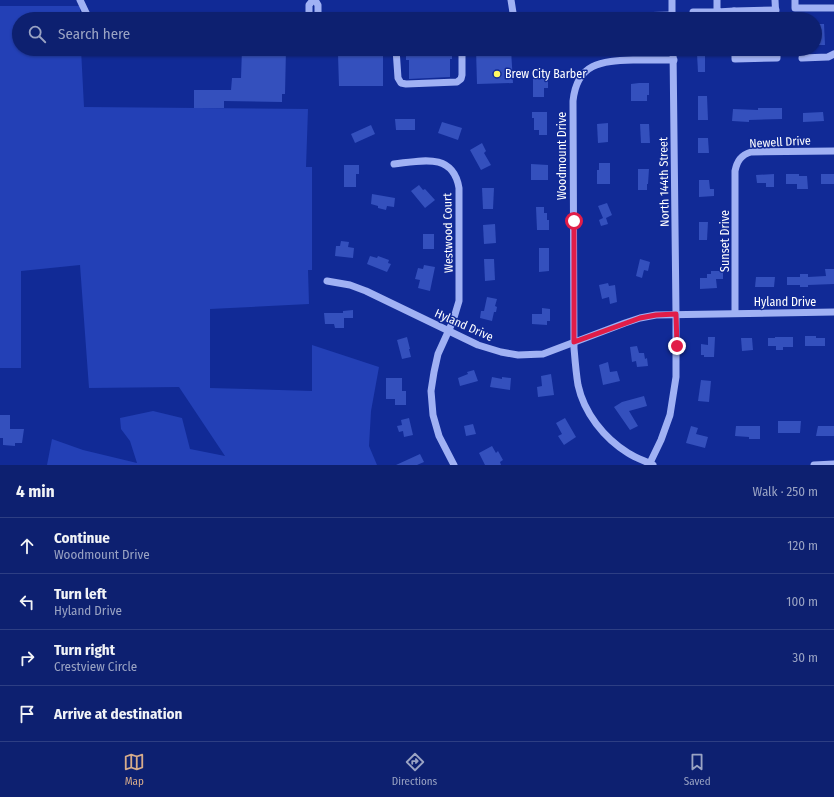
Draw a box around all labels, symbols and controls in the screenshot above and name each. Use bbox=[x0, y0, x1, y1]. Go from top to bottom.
search box bbox=[12, 12, 822, 56]
icon: search bbox=[26, 23, 48, 45]
text: Search here bbox=[58, 25, 130, 43]
place label: Brew City Barber bbox=[505, 67, 587, 81]
marker: Brew City Barber bbox=[492, 69, 502, 79]
street label: Woodmount Drive bbox=[555, 112, 569, 200]
street label: Newell Drive bbox=[749, 133, 811, 151]
street label: North 144th Street bbox=[656, 137, 672, 227]
street label: Westwood Court bbox=[440, 193, 456, 273]
street label: Sunset Drive bbox=[718, 210, 732, 272]
route start bbox=[565, 212, 583, 230]
street label: Hyland Drive bbox=[754, 295, 816, 309]
street label: Hyland Drive bbox=[433, 306, 496, 344]
route end bbox=[668, 337, 686, 355]
text: 4 min bbox=[16, 481, 55, 502]
text: Walk · 250 m bbox=[753, 484, 818, 499]
text: Continue bbox=[54, 529, 110, 547]
icon: ahead bbox=[16, 535, 38, 557]
text: 120 m bbox=[787, 538, 818, 553]
text: Woodmount Drive bbox=[54, 547, 150, 562]
text: Turn left bbox=[54, 585, 107, 603]
icon: left bbox=[16, 591, 38, 613]
text: 100 m bbox=[786, 594, 818, 609]
text: Hyland Drive bbox=[54, 603, 122, 618]
text: Turn right bbox=[54, 641, 115, 659]
icon: right bbox=[16, 647, 38, 669]
text: 30 m bbox=[792, 650, 818, 665]
text: Crestview Circle bbox=[54, 659, 137, 674]
icon: arrive bbox=[16, 703, 38, 725]
text: Arrive at destination bbox=[54, 705, 182, 723]
tab: Map bbox=[123, 751, 145, 788]
tab: Directions bbox=[392, 751, 437, 788]
tab: Saved bbox=[684, 751, 711, 788]

